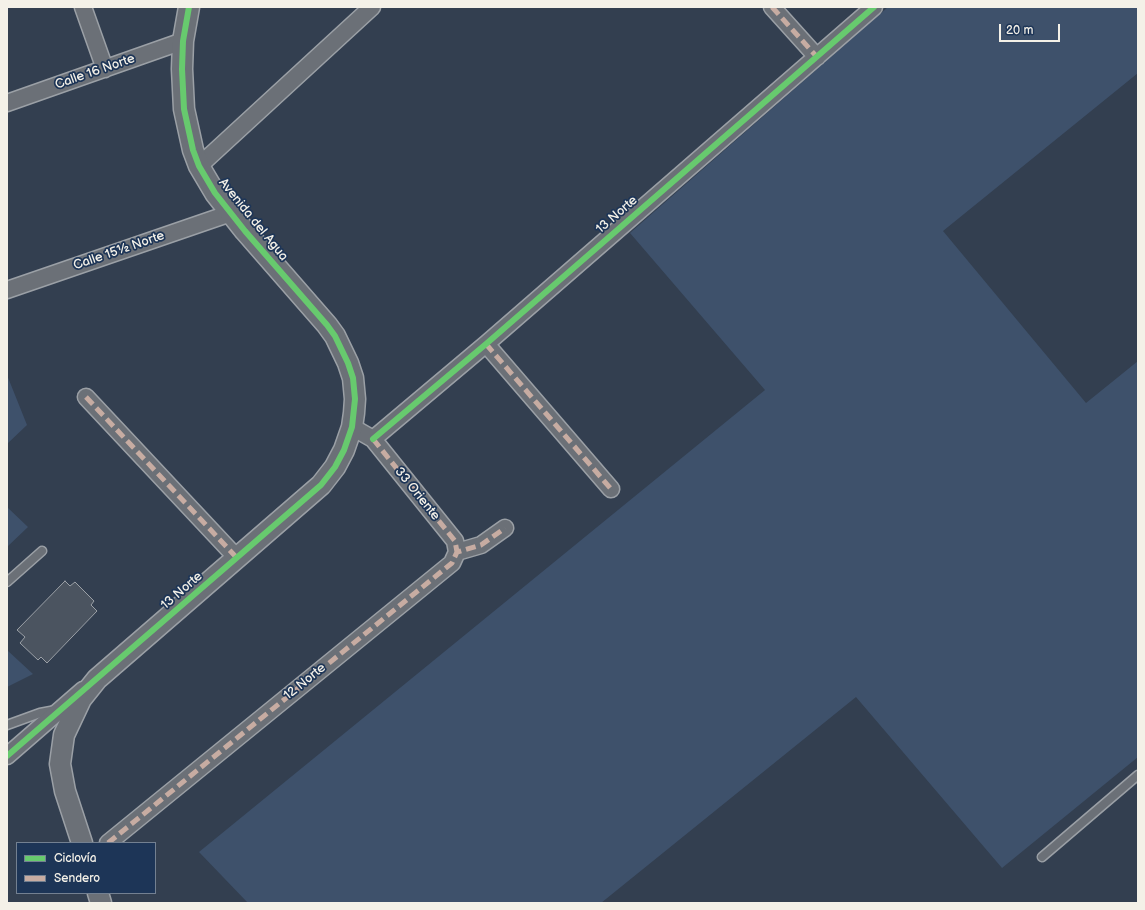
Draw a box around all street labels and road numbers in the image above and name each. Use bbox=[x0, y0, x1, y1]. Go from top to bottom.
street label: Calle 16 Norte bbox=[53, 51, 137, 93]
street label: Avenida del Agua bbox=[215, 176, 291, 264]
street label: 13 Norte bbox=[593, 193, 641, 237]
street label: Calle 15½ Norte bbox=[71, 228, 167, 274]
street label: 33 Oriente bbox=[391, 464, 443, 524]
street label: 13 Norte bbox=[158, 569, 206, 613]
street label: 12 Norte bbox=[281, 660, 329, 704]

